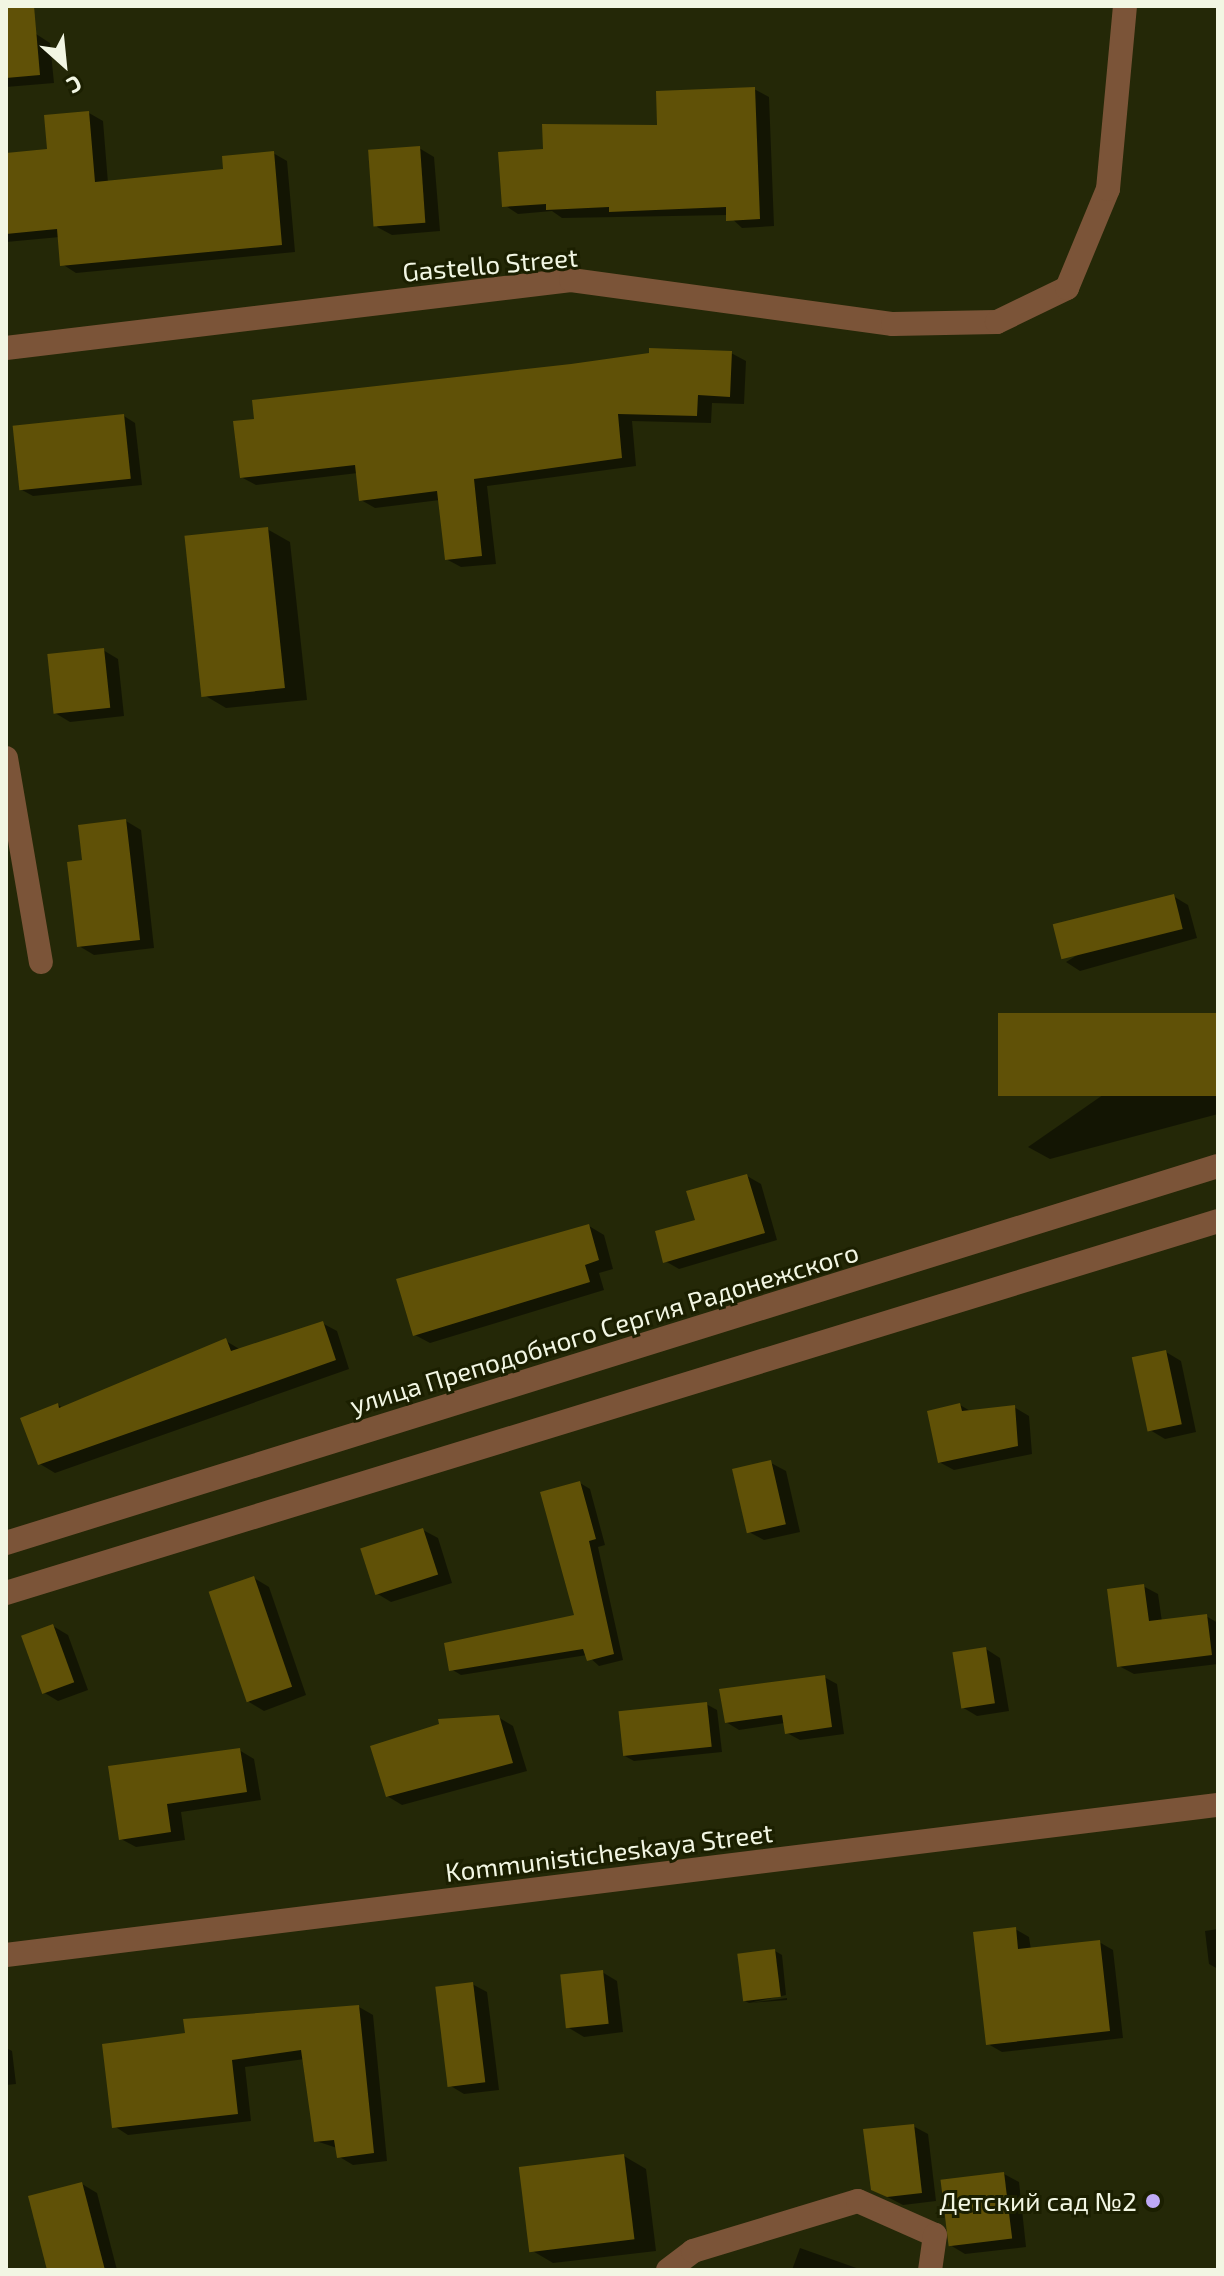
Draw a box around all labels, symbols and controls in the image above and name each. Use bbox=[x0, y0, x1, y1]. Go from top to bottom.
north arrow bbox=[24, 24, 104, 104]
text: С bbox=[63, 71, 87, 100]
street label: Gastello Street bbox=[401, 241, 579, 287]
street label: улица Преподобного Сергия Радонежского bbox=[346, 1236, 862, 1420]
street label: Kommunisticheskaya Street bbox=[443, 1816, 775, 1888]
place label: Детский сад №2 bbox=[939, 2185, 1137, 2217]
marker: Детский сад №2 bbox=[1144, 2192, 1162, 2210]

